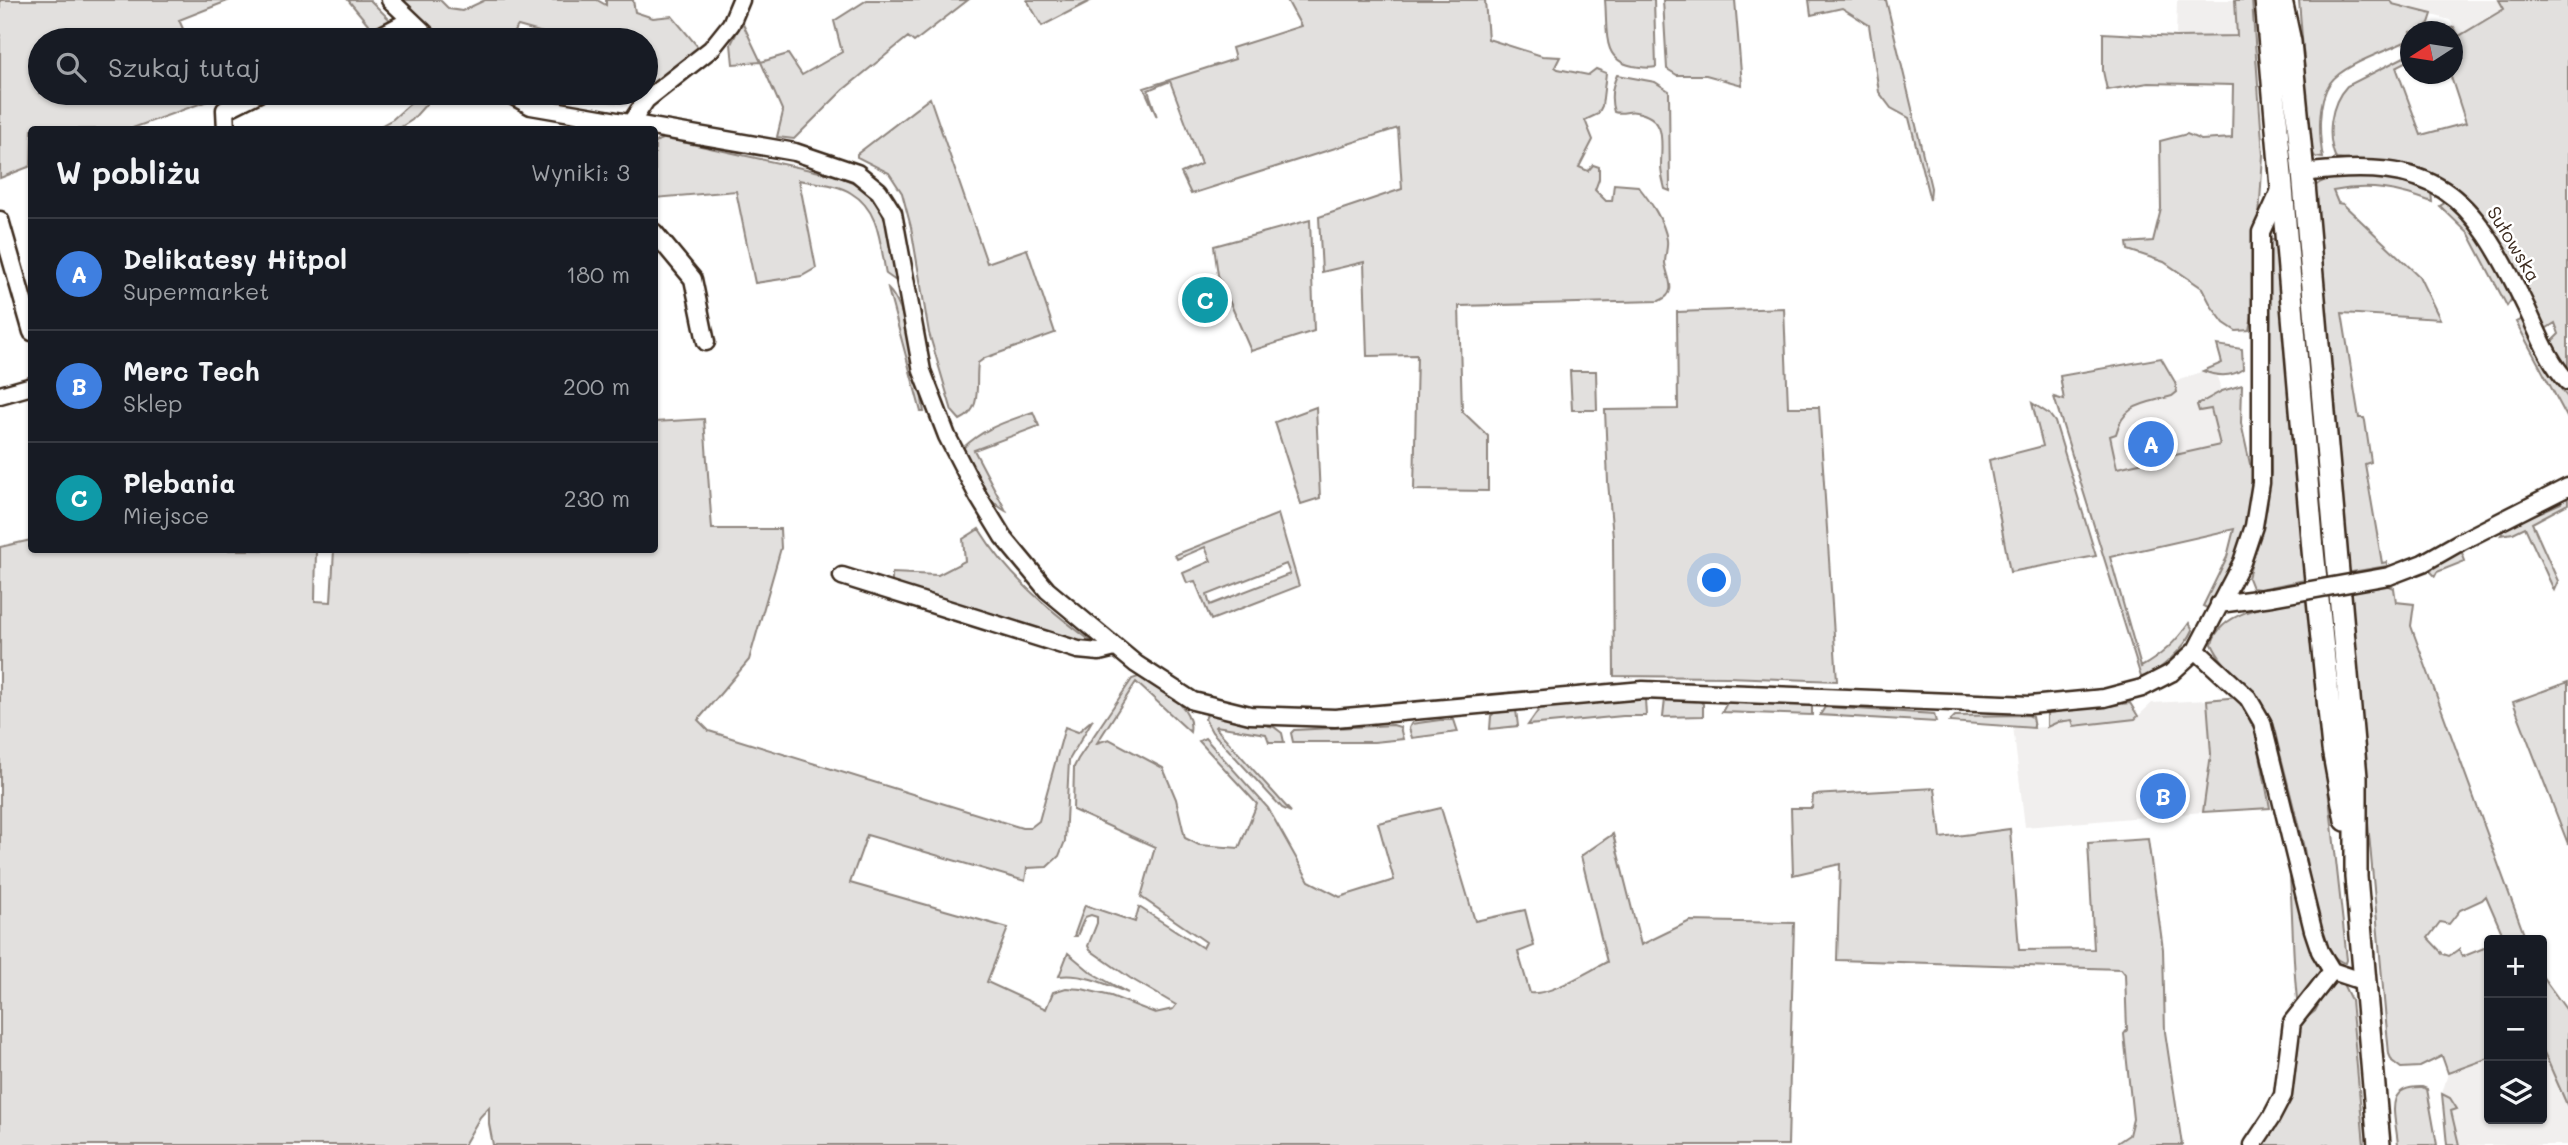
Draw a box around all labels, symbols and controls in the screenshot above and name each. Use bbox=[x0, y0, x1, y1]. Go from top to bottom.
north arrow bbox=[2400, 21, 2463, 84]
search box bbox=[28, 28, 658, 105]
icon: search bbox=[52, 48, 90, 86]
text: Szukaj tutaj bbox=[108, 50, 260, 84]
text: W pobliżu bbox=[56, 152, 201, 192]
text: Wyniki: 3 bbox=[531, 157, 630, 187]
street label: Sułowska bbox=[2482, 201, 2547, 286]
text: Delikatesy Hitpol bbox=[123, 242, 347, 276]
text: A bbox=[71, 259, 87, 289]
text: 180 m bbox=[566, 259, 630, 289]
pin: C bbox=[1182, 274, 1228, 326]
text: Supermarket bbox=[123, 276, 269, 306]
text: Merc Tech bbox=[123, 354, 260, 388]
text: B bbox=[71, 371, 87, 401]
text: 200 m bbox=[563, 371, 630, 401]
text: Sklep bbox=[123, 388, 182, 418]
pin: A bbox=[2128, 418, 2174, 470]
text: Plebania bbox=[123, 466, 235, 500]
text: C bbox=[70, 483, 88, 513]
text: 230 m bbox=[564, 483, 630, 513]
text: Miejsce bbox=[123, 500, 209, 530]
your location bbox=[1697, 563, 1731, 597]
pin: B bbox=[2140, 770, 2186, 822]
map controls bbox=[2484, 935, 2547, 1124]
button: + bbox=[2484, 935, 2547, 998]
button: − bbox=[2484, 998, 2547, 1061]
button: layers bbox=[2484, 1061, 2547, 1124]

